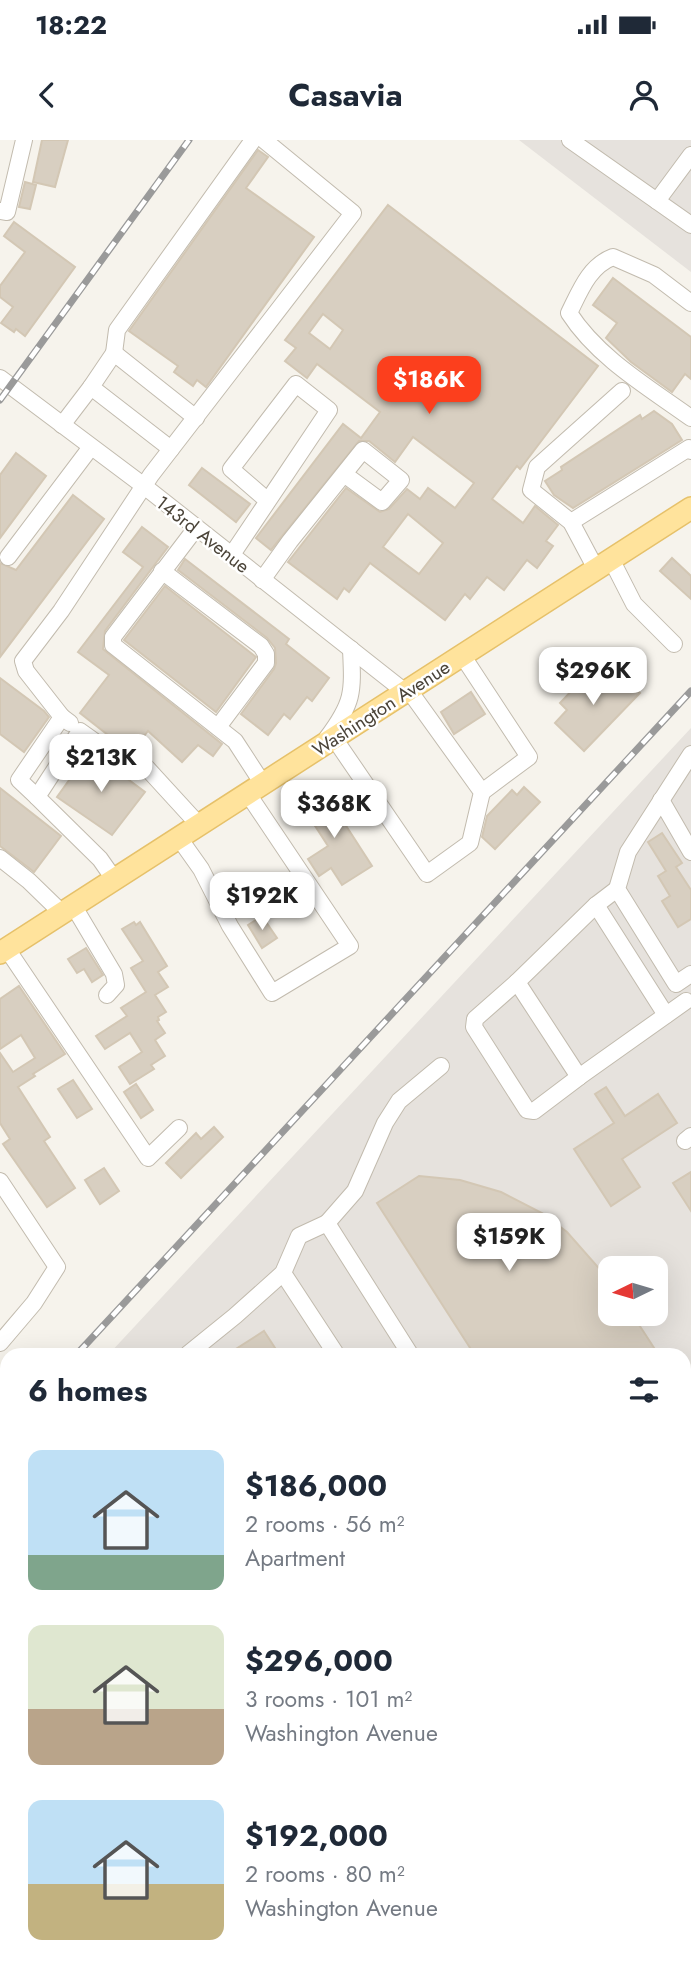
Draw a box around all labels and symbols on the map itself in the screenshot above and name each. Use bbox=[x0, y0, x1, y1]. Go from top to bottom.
pin: $186K bbox=[380, 356, 478, 416]
street label: 143rd Avenue bbox=[150, 489, 255, 580]
pin: $296K bbox=[544, 648, 642, 707]
street label: Washington Avenue bbox=[307, 654, 456, 763]
pin: $213K bbox=[52, 734, 150, 794]
pin: $368K bbox=[285, 780, 383, 840]
pin: $192K bbox=[213, 872, 311, 932]
pin: $159K bbox=[460, 1214, 558, 1273]
north arrow bbox=[598, 1256, 668, 1326]

